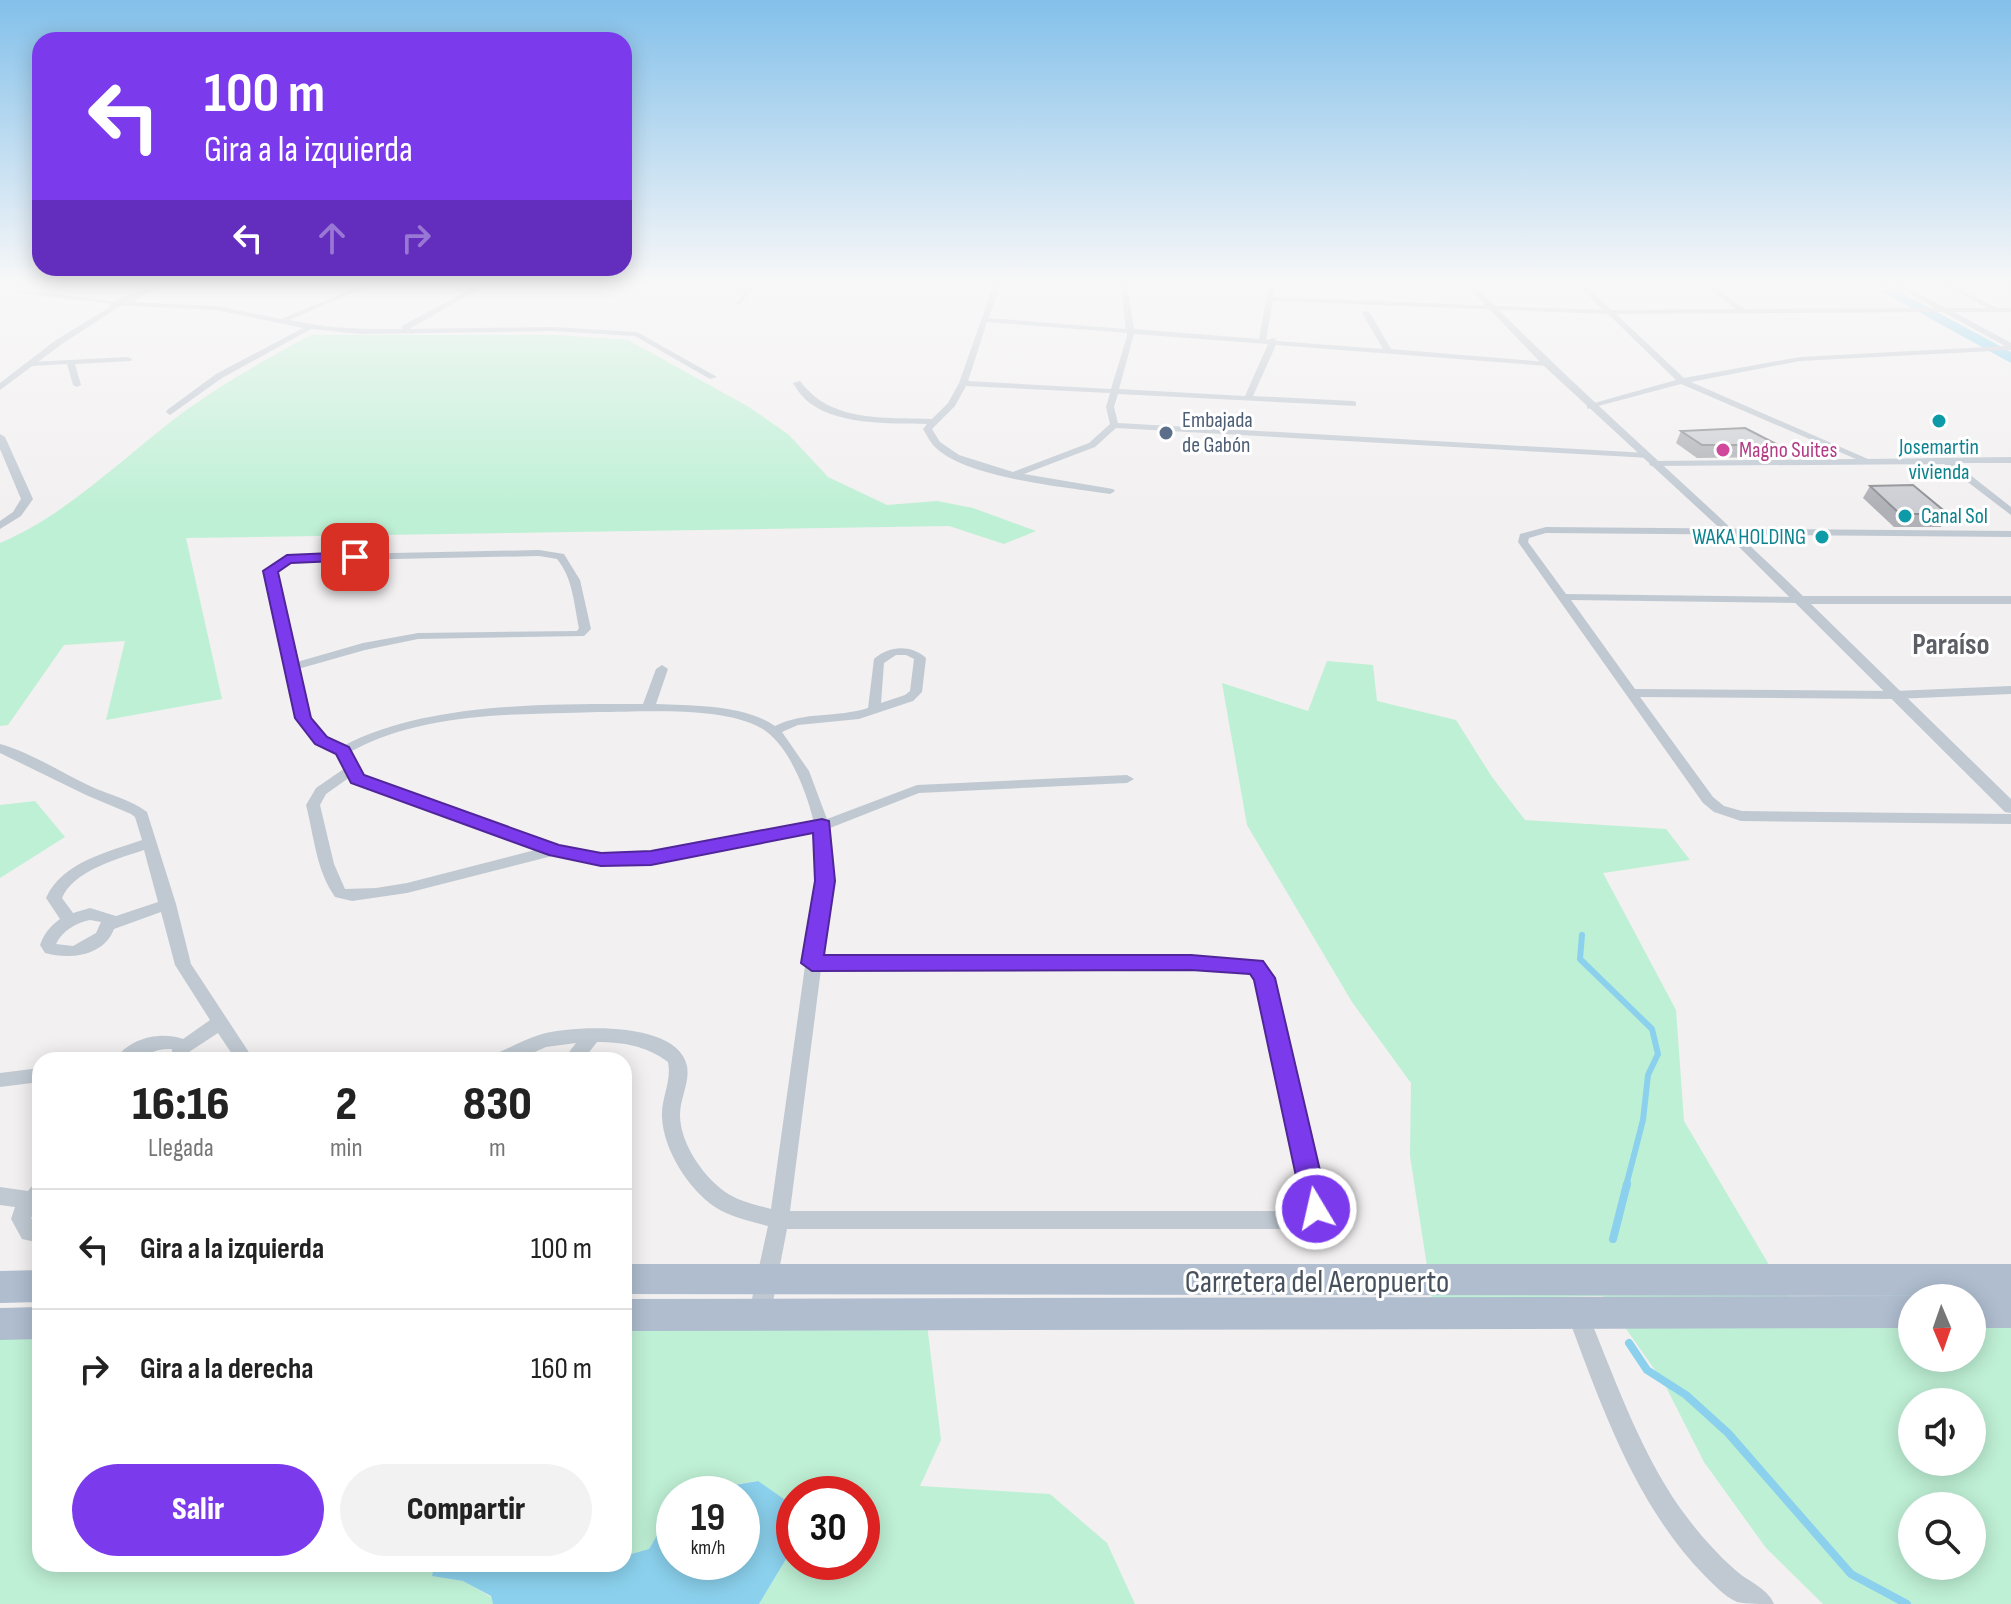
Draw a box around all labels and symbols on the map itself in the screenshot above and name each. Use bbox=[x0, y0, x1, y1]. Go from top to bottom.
place label: Embajada de Gabón bbox=[1182, 407, 1253, 459]
marker: Josemartin vivienda bbox=[1930, 412, 1948, 430]
marker: Embajada de Gabón bbox=[1157, 424, 1175, 442]
place label: Josemartin vivienda bbox=[1898, 434, 1979, 486]
place label: Magno Suites bbox=[1739, 437, 1837, 464]
marker: Magno Suites bbox=[1714, 441, 1732, 459]
place label: Canal Sol bbox=[1921, 503, 1988, 530]
marker: Canal Sol bbox=[1896, 507, 1914, 525]
pin bbox=[321, 523, 389, 591]
place label: WAKA HOLDING bbox=[1692, 524, 1806, 551]
marker: WAKA HOLDING bbox=[1813, 528, 1831, 546]
district label: Paraíso bbox=[1912, 627, 1990, 663]
position arrow bbox=[1274, 1167, 1358, 1251]
street label: Carretera del Aeropuerto bbox=[1185, 1263, 1449, 1302]
north arrow bbox=[1898, 1284, 1986, 1372]
speed limit sign: 30 bbox=[776, 1476, 880, 1580]

